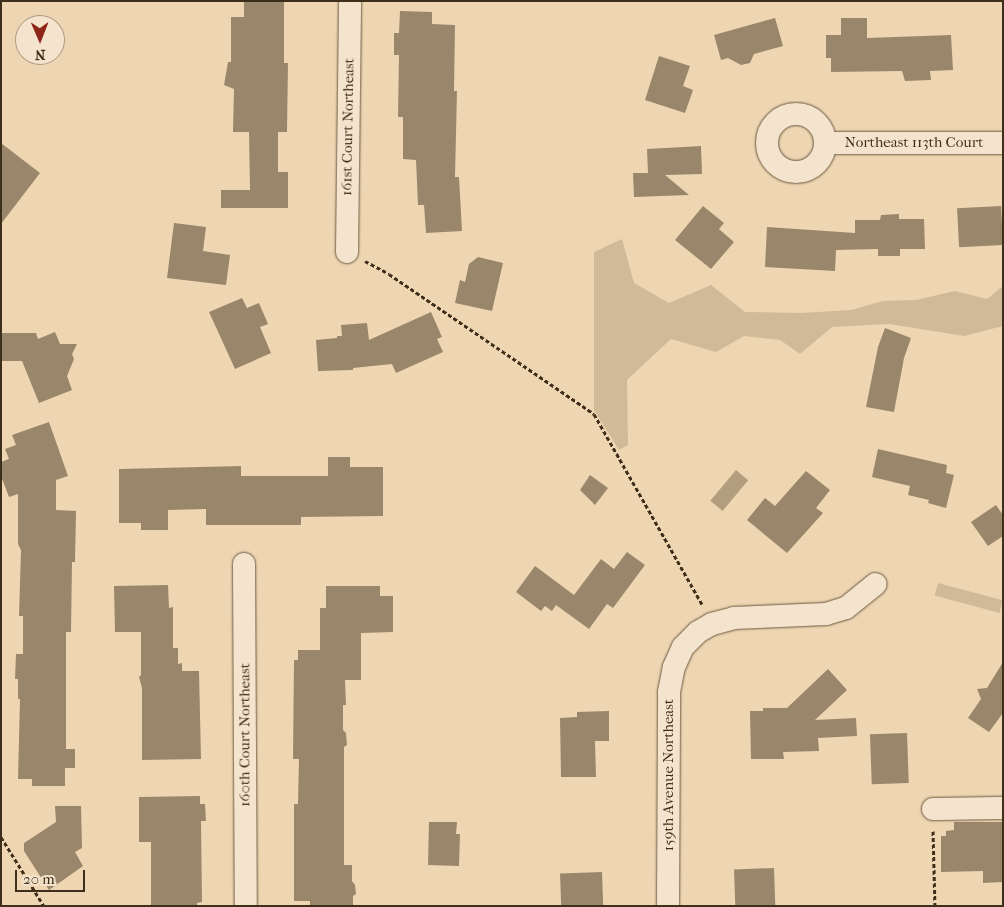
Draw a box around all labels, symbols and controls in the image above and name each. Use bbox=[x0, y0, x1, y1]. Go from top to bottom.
north arrow bbox=[15, 15, 65, 65]
text: N bbox=[35, 46, 46, 63]
street label: 161st Court Northeast bbox=[338, 58, 358, 196]
street label: Northeast 113th Court bbox=[845, 134, 983, 152]
street label: 160th Court Northeast bbox=[236, 663, 254, 807]
street label: 159th Avenue Northeast bbox=[660, 699, 678, 851]
scale bar bbox=[18, 860, 88, 892]
text: 20 m bbox=[23, 870, 55, 888]

